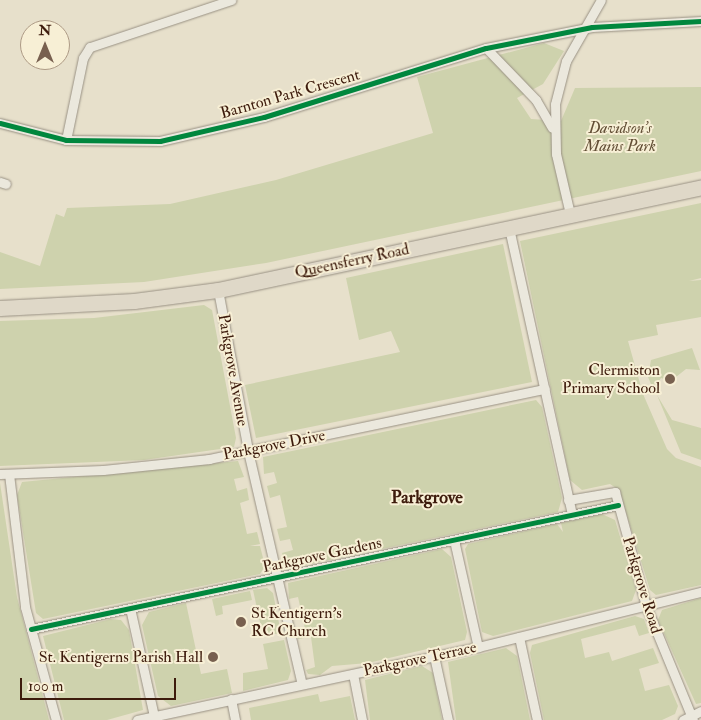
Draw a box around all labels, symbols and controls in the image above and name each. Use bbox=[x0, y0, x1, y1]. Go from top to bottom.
north arrow bbox=[20, 20, 70, 70]
text: N bbox=[39, 22, 51, 39]
street label: Barnton Park Crescent bbox=[218, 65, 362, 123]
park label: Davidson's Mains Park bbox=[584, 118, 656, 156]
street label: Queensferry Road bbox=[293, 240, 411, 282]
street label: Parkgrove Avenue bbox=[214, 312, 252, 428]
place label: Clermiston Primary School bbox=[562, 360, 660, 398]
marker: Clermiston Primary School bbox=[664, 373, 676, 385]
street label: Parkgrove Drive bbox=[221, 426, 327, 464]
district label: Parkgrove bbox=[391, 487, 463, 509]
street label: Parkgrove Gardens bbox=[261, 533, 383, 577]
street label: Parkgrove Road bbox=[618, 534, 666, 636]
place label: St Kentigern’s RC Church bbox=[251, 603, 342, 641]
marker: St Kentigern’s RC Church bbox=[235, 616, 247, 628]
street label: Parkgrove Terrace bbox=[362, 638, 478, 680]
place label: St. Kentigerns Parish Hall bbox=[39, 647, 203, 667]
marker: St. Kentigerns Parish Hall bbox=[207, 651, 219, 663]
scale bar bbox=[22, 668, 179, 700]
text: 100 m bbox=[28, 677, 63, 696]

